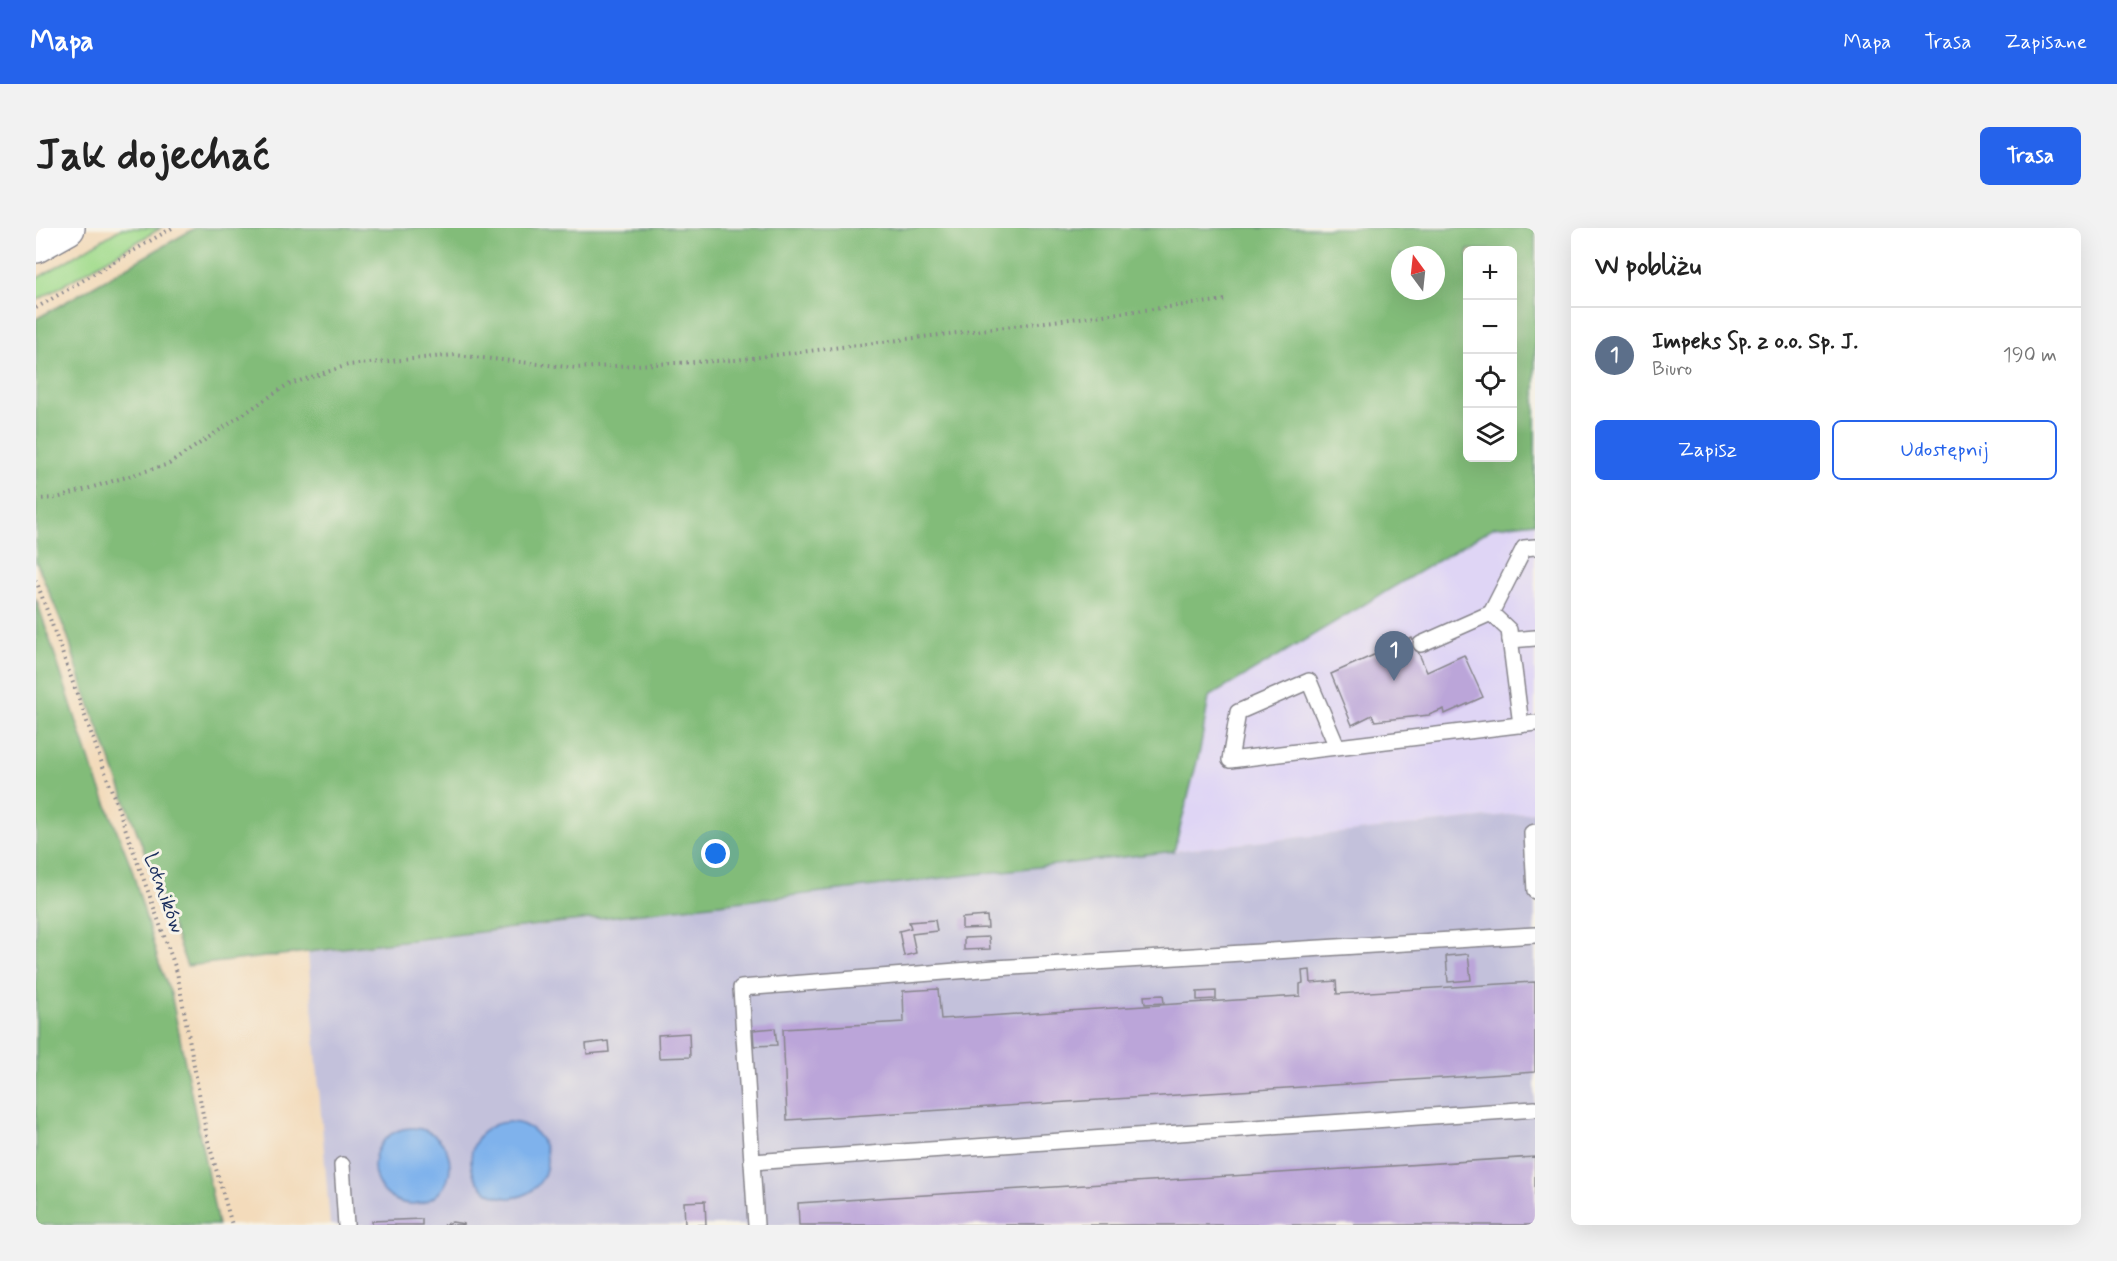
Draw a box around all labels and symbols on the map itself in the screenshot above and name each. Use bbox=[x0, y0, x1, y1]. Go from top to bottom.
north arrow bbox=[1391, 246, 1445, 300]
pin: 1 bbox=[1374, 632, 1414, 681]
your location bbox=[701, 839, 730, 868]
street label: Lotników bbox=[137, 849, 191, 937]

